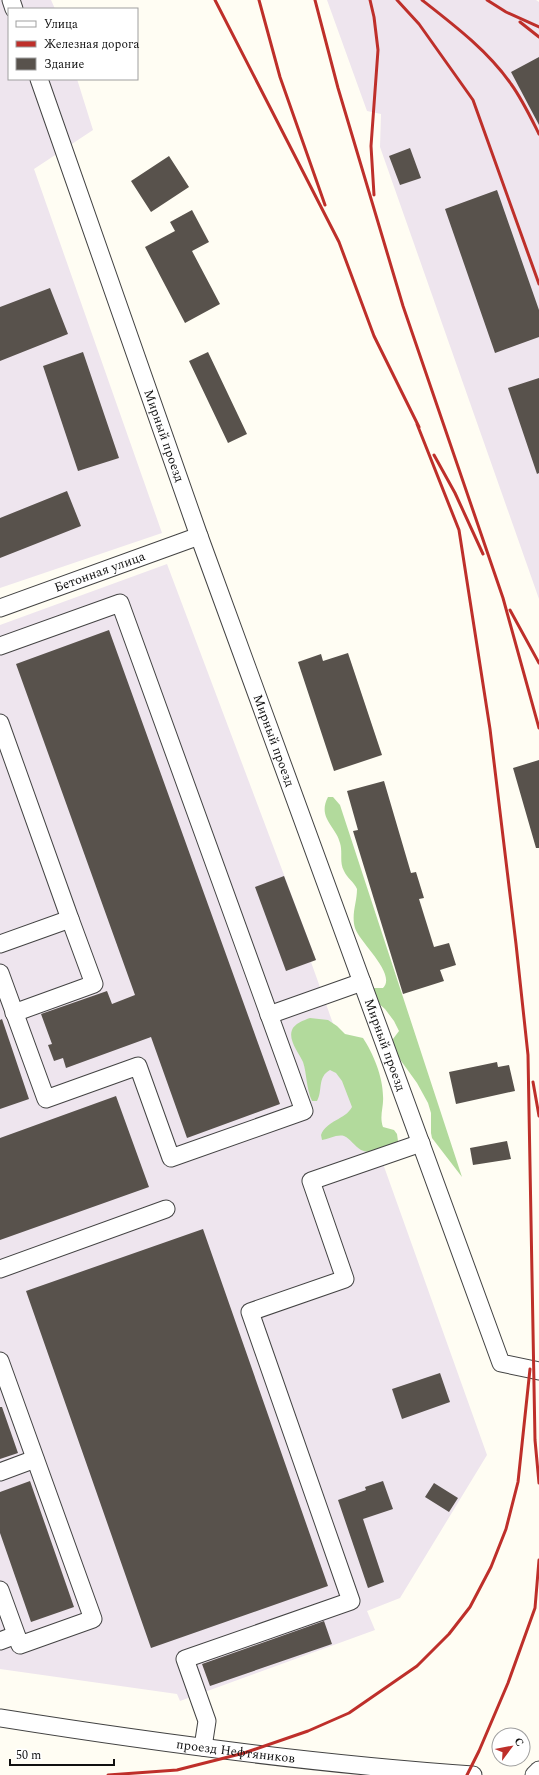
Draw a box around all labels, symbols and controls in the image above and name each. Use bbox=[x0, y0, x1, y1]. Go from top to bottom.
legend bbox=[8, 8, 138, 80]
text: Улица bbox=[44, 15, 78, 34]
text: Железная дорога bbox=[44, 35, 139, 54]
text: Здание bbox=[44, 55, 84, 74]
street label: Мирный проезд bbox=[138, 387, 189, 485]
street label: Бетонная улица bbox=[51, 546, 149, 598]
street label: Мирный проезд bbox=[248, 691, 300, 790]
street label: Мирный проезд bbox=[359, 996, 411, 1094]
north arrow bbox=[491, 1727, 531, 1767]
street label: проезд Нефтяников bbox=[175, 1734, 297, 1769]
text: С bbox=[510, 1734, 528, 1750]
scale bar bbox=[10, 1741, 114, 1767]
text: 50 m bbox=[16, 1746, 41, 1765]

